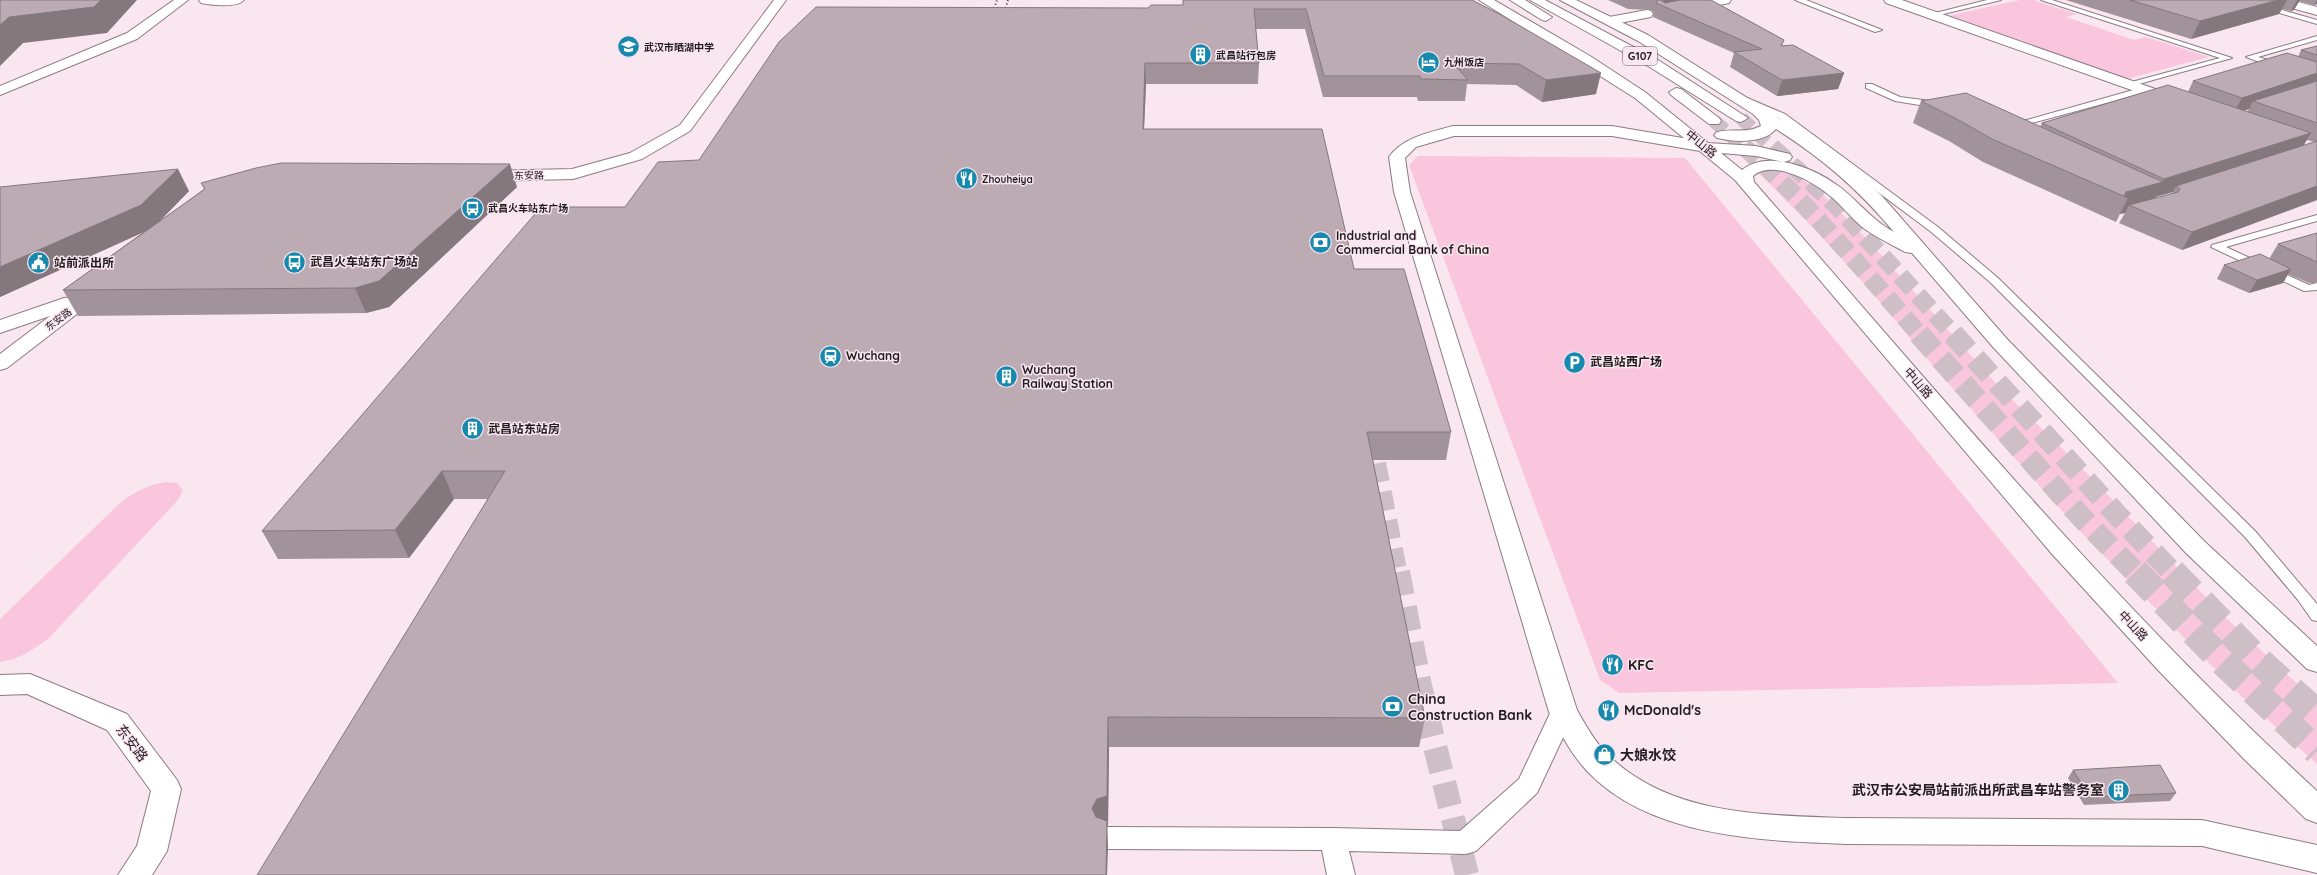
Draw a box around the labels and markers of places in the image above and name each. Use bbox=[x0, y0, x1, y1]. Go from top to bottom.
school or university icon: 武汉市晒湖中学 bbox=[616, 34, 642, 60]
place label: 武汉市晒湖中学 bbox=[644, 41, 714, 54]
building icon: 武昌站行包房 bbox=[1188, 42, 1214, 68]
place label: 武昌站行包房 bbox=[1216, 49, 1276, 62]
hotel icon: 九州饭店 bbox=[1415, 49, 1441, 75]
place label: 九州饭店 bbox=[1444, 56, 1484, 69]
restaurant icon: Zhouheiya bbox=[954, 166, 980, 192]
place label: Zhouheiya bbox=[982, 173, 1033, 186]
bus stop icon: 武昌火车站东广场 bbox=[459, 195, 485, 221]
place label: 武昌火车站东广场 bbox=[488, 202, 568, 215]
place label: Industrial and Commercial Bank of China bbox=[1336, 228, 1489, 257]
bank icon: Industrial and Commercial Bank of China bbox=[1307, 230, 1333, 256]
bus stop icon: 武昌火车站东广场站 bbox=[281, 249, 307, 275]
public building icon: 站前派出所 bbox=[25, 250, 51, 276]
place label: 武昌火车站东广场站 bbox=[310, 254, 418, 269]
place label: 站前派出所 bbox=[54, 255, 114, 270]
station icon: Wuchang bbox=[817, 343, 843, 369]
place label: Wuchang bbox=[846, 348, 900, 363]
parking icon: 武昌站西广场 bbox=[1562, 349, 1588, 375]
place label: 武昌站西广场 bbox=[1590, 354, 1662, 369]
place label: Wuchang Railway Station bbox=[1022, 362, 1113, 391]
building icon: Wuchang Railway Station bbox=[993, 364, 1019, 390]
building icon: 武昌站东站房 bbox=[459, 416, 485, 442]
place label: 武昌站东站房 bbox=[488, 421, 560, 436]
restaurant icon: KFC bbox=[1599, 652, 1625, 678]
place label: KFC bbox=[1628, 656, 1654, 674]
place label: China Construction Bank bbox=[1408, 690, 1532, 724]
bank icon: China Construction Bank bbox=[1379, 694, 1405, 720]
restaurant icon: McDonald's bbox=[1596, 697, 1622, 723]
place label: McDonald's bbox=[1624, 701, 1701, 719]
shop icon: 大娘水饺 bbox=[1591, 742, 1617, 768]
place label: 大娘水饺 bbox=[1620, 746, 1676, 764]
building icon: 武汉市公安局站前派出所武昌车站警务室 bbox=[2106, 777, 2132, 803]
place label: 武汉市公安局站前派出所武昌车站警务室 bbox=[1852, 781, 2104, 799]

